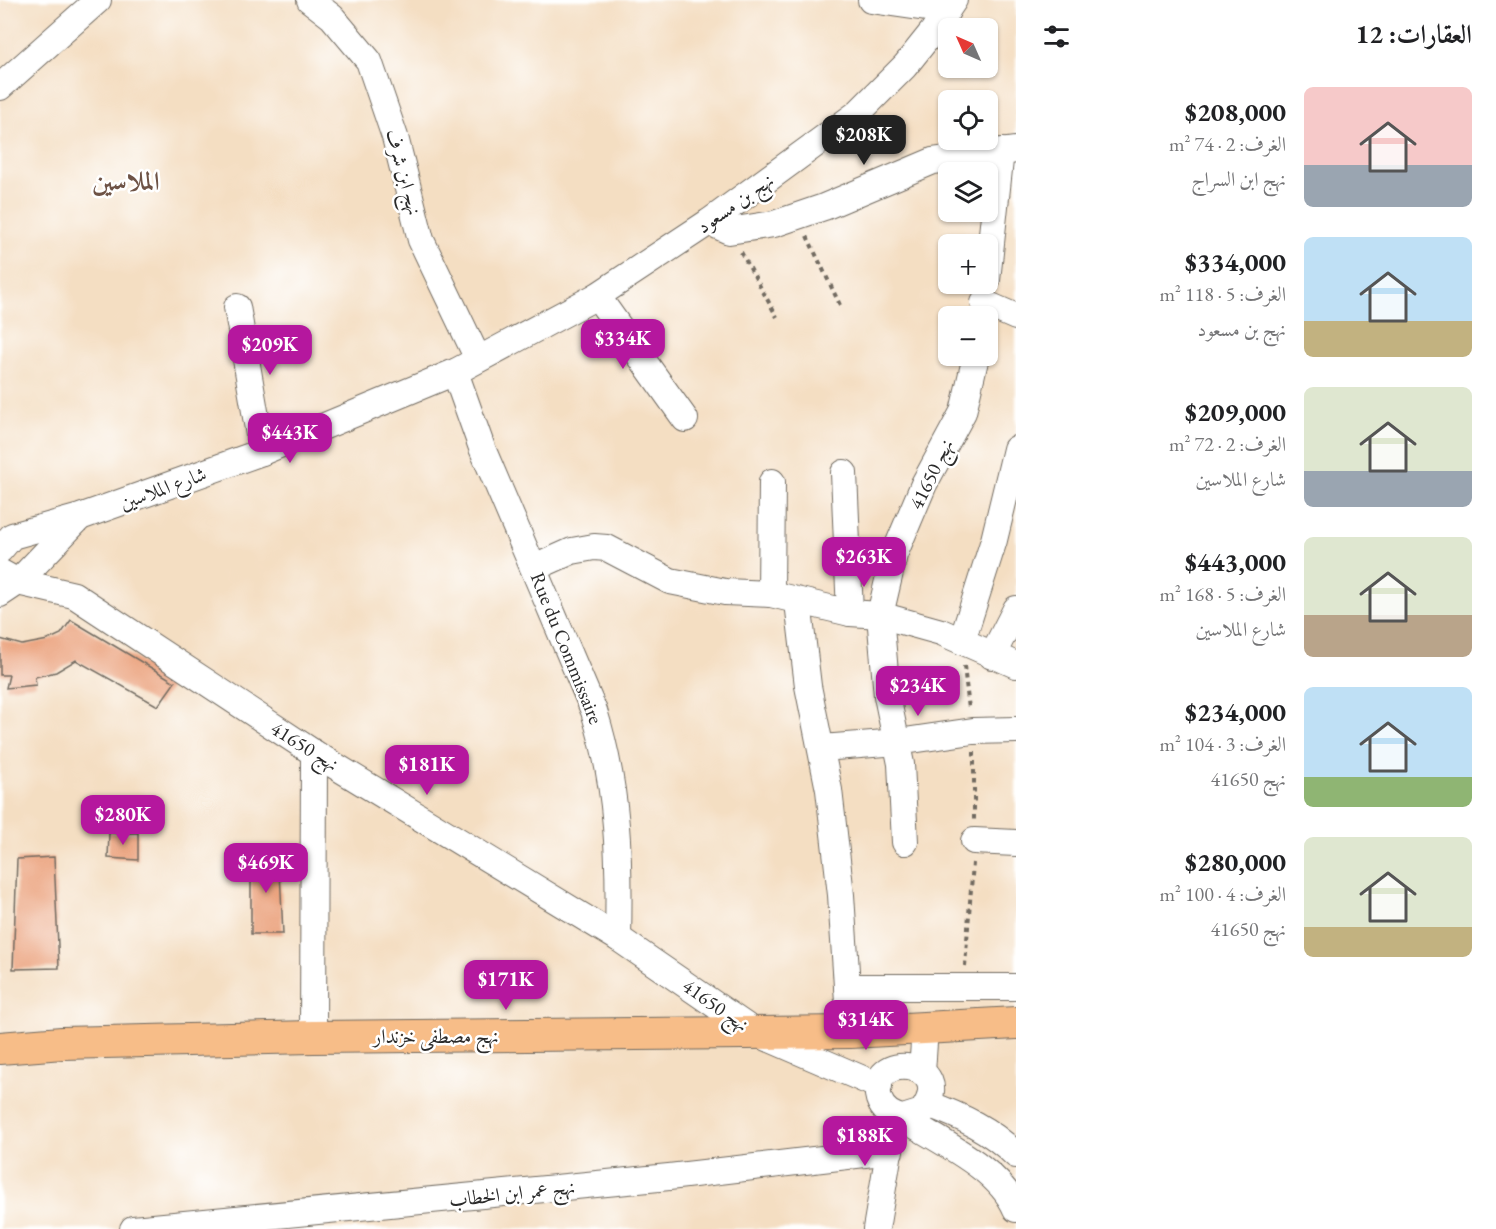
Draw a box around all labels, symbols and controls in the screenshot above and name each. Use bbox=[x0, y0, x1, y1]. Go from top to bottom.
text: العقارات: 12 bbox=[1355, 17, 1472, 51]
north arrow bbox=[938, 18, 998, 78]
map controls bbox=[938, 18, 998, 366]
icon: filters bbox=[1040, 20, 1073, 53]
button: locate bbox=[938, 90, 998, 150]
text: $208,000 bbox=[1185, 95, 1286, 129]
icon: home bbox=[1352, 111, 1424, 183]
pin: $208K bbox=[822, 115, 906, 166]
text: $208K bbox=[836, 121, 892, 147]
street label: نهج ابن شرف bbox=[375, 126, 428, 219]
text: الغرف: 2 · 74 m² bbox=[1169, 131, 1286, 157]
button: layers bbox=[938, 162, 998, 222]
district label: الملاسين bbox=[92, 164, 160, 198]
text: نهج ابن السراج bbox=[1191, 166, 1286, 192]
street label: نهج بن مسعود bbox=[691, 167, 782, 243]
button: + bbox=[938, 234, 998, 294]
text: $334,000 bbox=[1185, 245, 1286, 279]
icon: home bbox=[1352, 261, 1424, 333]
text: الغرف: 5 · 118 m² bbox=[1159, 281, 1286, 307]
button: − bbox=[938, 306, 998, 366]
text: نهج بن مسعود bbox=[1197, 316, 1286, 342]
pin: $334K bbox=[581, 319, 665, 370]
pin: $209K bbox=[228, 325, 312, 376]
text: $334K bbox=[595, 325, 651, 351]
text: $209K bbox=[242, 331, 298, 357]
text: $209,000 bbox=[1185, 395, 1286, 429]
icon: home bbox=[1352, 411, 1424, 483]
pin: $443K bbox=[248, 413, 332, 464]
text: $443K bbox=[262, 419, 318, 445]
text: الغرف: 2 · 72 m² bbox=[1169, 431, 1286, 457]
street label: نهج 41650 bbox=[903, 434, 964, 516]
street label: شارع الملاسين bbox=[116, 460, 212, 520]
text: شارع الملاسين bbox=[1195, 466, 1286, 492]
pin: $263K bbox=[822, 537, 906, 588]
text: $263K bbox=[836, 543, 892, 569]
text: $443,000 bbox=[1185, 545, 1286, 579]
icon: home bbox=[1352, 561, 1424, 633]
street label: Rue du Commissaire bbox=[525, 568, 609, 728]
text: الغرف: 5 · 168 m² bbox=[1159, 581, 1286, 607]
text: شارع الملاسين bbox=[1195, 616, 1286, 642]
pin: $234K bbox=[876, 666, 960, 717]
text: $234K bbox=[890, 672, 946, 698]
text: $234,000 bbox=[1185, 695, 1286, 729]
icon: home bbox=[1352, 711, 1424, 783]
street label: نهج 41650 bbox=[263, 715, 344, 781]
text: الغرف: 3 · 104 m² bbox=[1159, 731, 1286, 757]
pin: $181K bbox=[385, 745, 469, 796]
text: $181K bbox=[399, 751, 455, 777]
text: نهج 41650 bbox=[1211, 766, 1286, 792]
pin: $280K bbox=[81, 795, 165, 846]
text: $280K bbox=[95, 801, 151, 827]
pin: $469K bbox=[224, 843, 308, 894]
text: $280,000 bbox=[1185, 845, 1286, 879]
text: $469K bbox=[238, 849, 294, 875]
icon: home bbox=[1352, 861, 1424, 933]
text: الغرف: 4 · 100 m² bbox=[1159, 881, 1286, 907]
text: نهج 41650 bbox=[1211, 916, 1286, 942]
pin: $171K bbox=[464, 960, 548, 1011]
text: $171K bbox=[478, 966, 534, 992]
street label: نهج 41650 bbox=[675, 973, 754, 1041]
pin: $314K bbox=[824, 1000, 908, 1051]
text: $314K bbox=[838, 1006, 894, 1032]
street label: نهج مصطفى خزندار bbox=[371, 1023, 499, 1054]
pin: $188K bbox=[823, 1116, 907, 1167]
text: $188K bbox=[837, 1122, 893, 1148]
street label: نهج عمر ابن الخطاب bbox=[448, 1173, 577, 1218]

